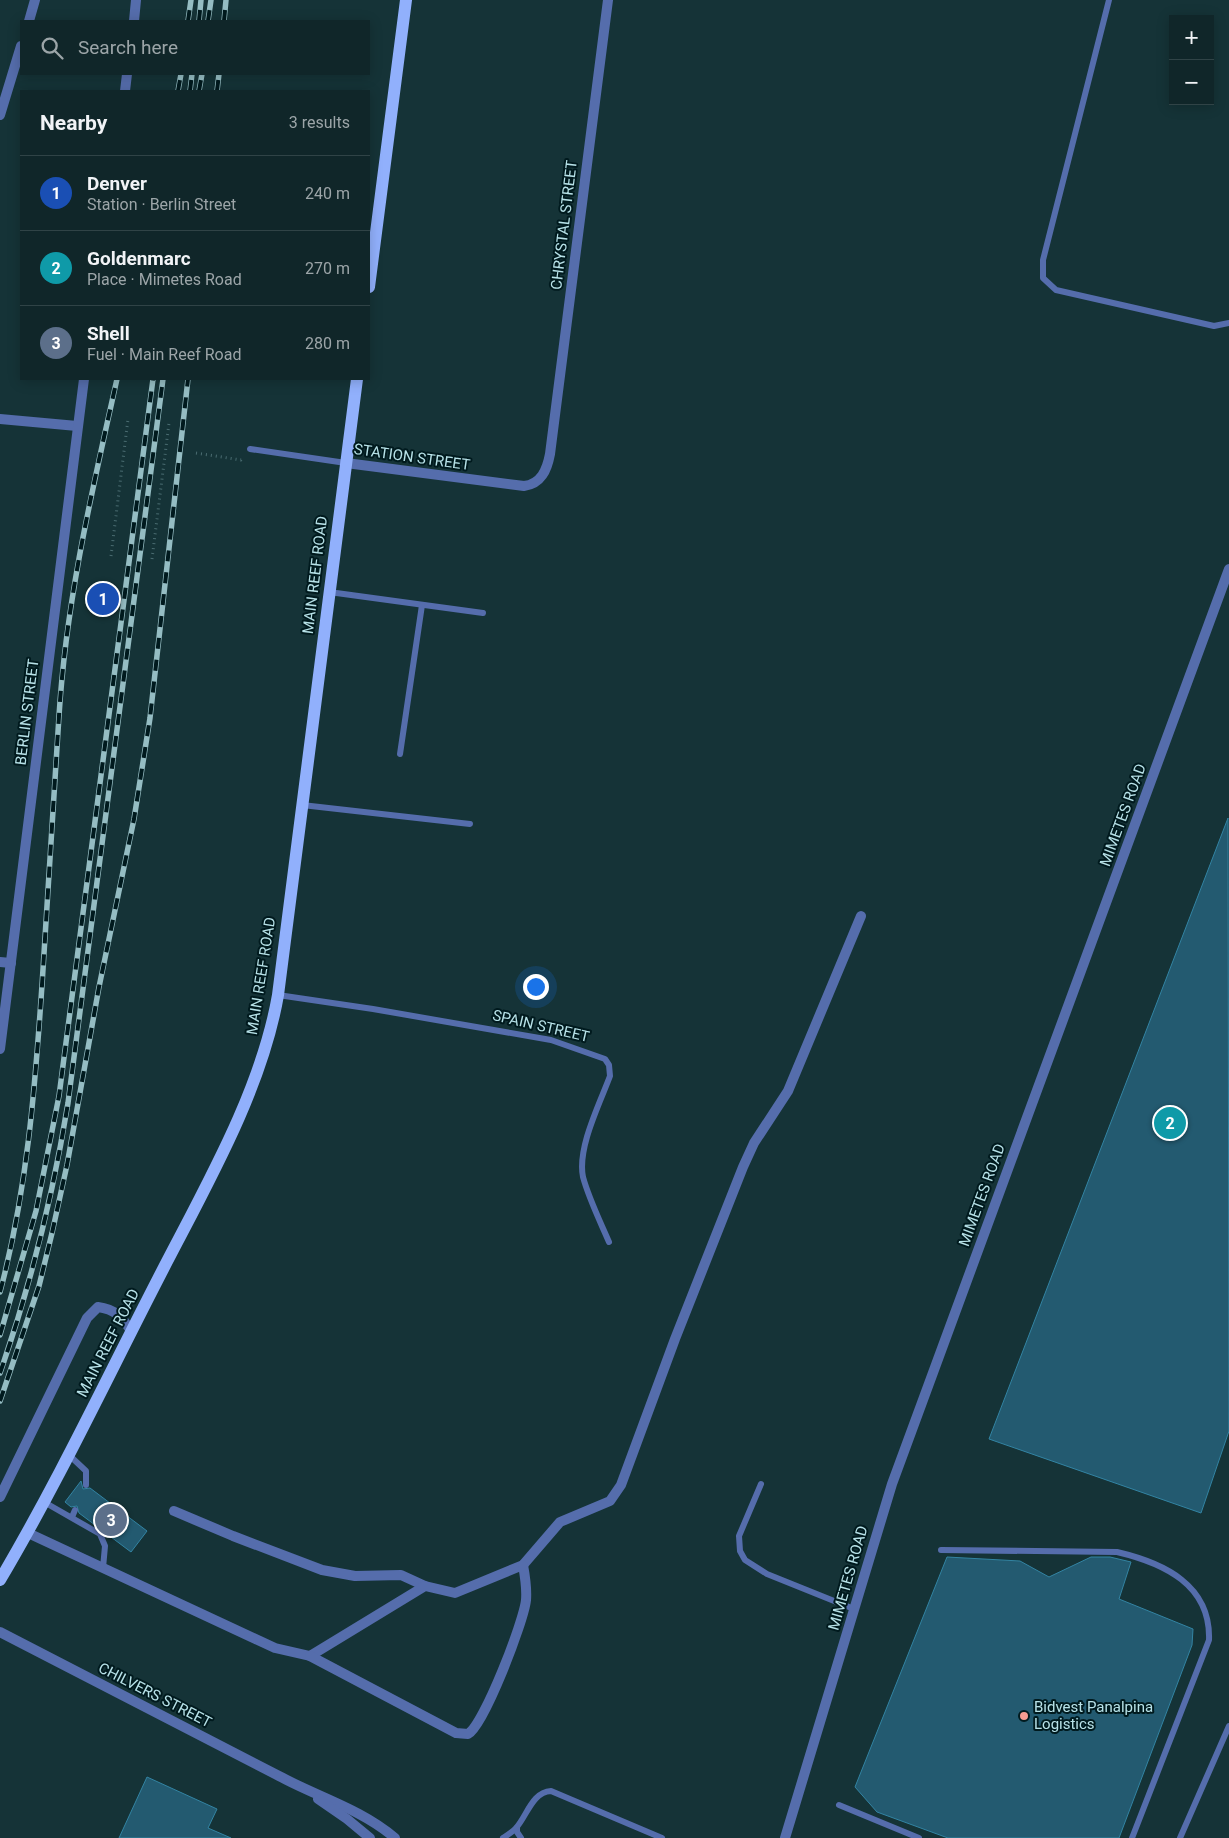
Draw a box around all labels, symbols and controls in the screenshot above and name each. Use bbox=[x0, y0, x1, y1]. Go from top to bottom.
map controls bbox=[1169, 15, 1214, 105]
button: + bbox=[1169, 15, 1214, 60]
search box bbox=[20, 20, 370, 75]
icon: search bbox=[38, 34, 66, 62]
text: Search here bbox=[78, 36, 178, 59]
button: − bbox=[1169, 60, 1214, 105]
text: Nearby bbox=[40, 111, 107, 135]
text: 3 results bbox=[289, 113, 350, 132]
street label: CHRYSTAL STREET bbox=[547, 159, 581, 291]
text: Denver bbox=[87, 172, 147, 195]
text: 1 bbox=[51, 184, 61, 203]
text: 240 m bbox=[305, 184, 350, 203]
text: Station · Berlin Street bbox=[87, 195, 236, 214]
text: Goldenmarc bbox=[87, 247, 191, 270]
text: 2 bbox=[51, 259, 61, 278]
text: 270 m bbox=[305, 259, 350, 278]
text: Place · Mimetes Road bbox=[87, 270, 242, 289]
text: Shell bbox=[87, 322, 130, 345]
text: 3 bbox=[51, 334, 61, 353]
text: 280 m bbox=[305, 334, 350, 353]
text: Fuel · Main Reef Road bbox=[87, 345, 241, 364]
street label: STATION STREET bbox=[353, 440, 471, 474]
street label: MAIN REEF ROAD bbox=[299, 515, 331, 635]
pin: 1 bbox=[87, 580, 119, 618]
street label: BERLIN STREET bbox=[12, 658, 42, 766]
street label: MIMETES ROAD bbox=[1096, 761, 1150, 869]
street label: MAIN REEF ROAD bbox=[243, 916, 279, 1036]
your location bbox=[523, 974, 549, 1000]
street label: SPAIN STREET bbox=[491, 1006, 591, 1046]
pin: 2 bbox=[1154, 1104, 1186, 1142]
street label: MIMETES ROAD bbox=[955, 1141, 1009, 1249]
street label: MAIN REEF ROAD bbox=[73, 1286, 143, 1400]
pin: 3 bbox=[95, 1501, 127, 1539]
street label: MIMETES ROAD bbox=[824, 1524, 872, 1632]
street label: CHILVERS STREET bbox=[95, 1659, 215, 1731]
place label: Bidvest Panalpina Logistics bbox=[1034, 1698, 1153, 1733]
marker: Bidvest Panalpina Logistics bbox=[1018, 1710, 1030, 1722]

